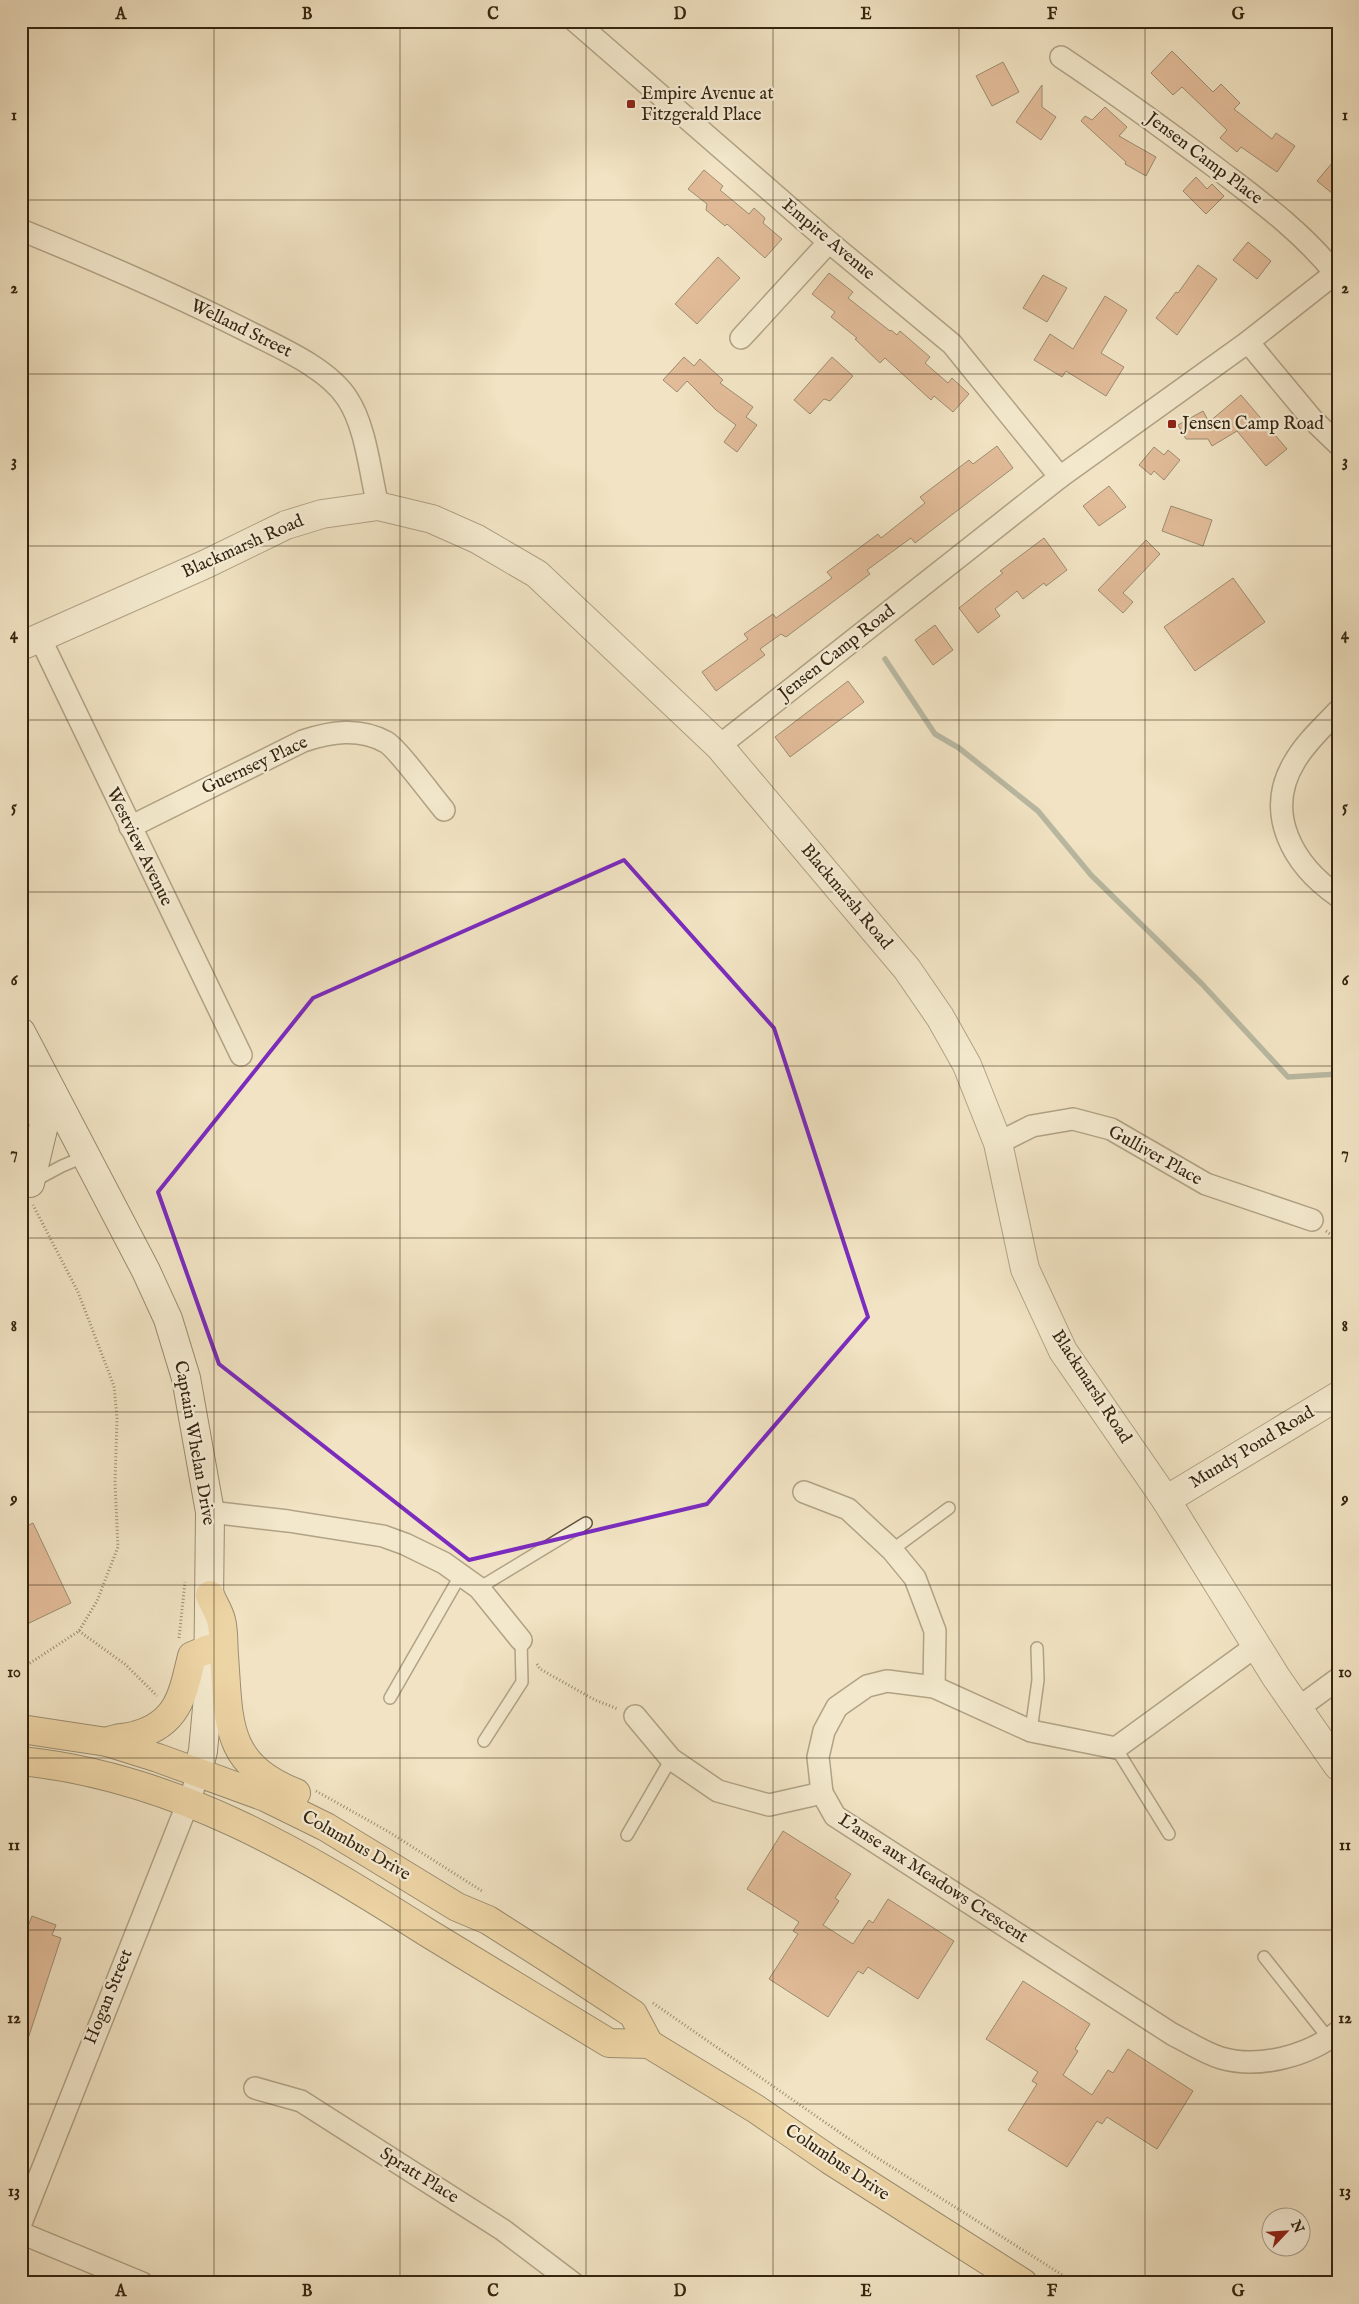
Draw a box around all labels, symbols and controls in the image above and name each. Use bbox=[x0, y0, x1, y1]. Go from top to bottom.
text: A bbox=[115, 5, 128, 25]
text: B bbox=[302, 5, 313, 25]
text: C bbox=[487, 5, 499, 25]
text: D bbox=[674, 5, 687, 25]
text: E bbox=[860, 5, 872, 25]
text: F bbox=[1047, 5, 1058, 25]
text: G bbox=[1232, 5, 1245, 25]
place label: Empire Avenue at Fitzgerald Place bbox=[641, 83, 774, 127]
marker: Empire Avenue at Fitzgerald Place bbox=[625, 98, 637, 110]
text: 1 bbox=[11, 106, 17, 126]
street label: Jensen Camp Place bbox=[1139, 106, 1267, 210]
text: 1 bbox=[1342, 106, 1348, 126]
street label: Empire Avenue bbox=[777, 194, 879, 286]
text: 2 bbox=[10, 279, 18, 299]
text: 2 bbox=[1341, 279, 1349, 299]
street label: Welland Street bbox=[187, 295, 295, 363]
place label: Jensen Camp Road bbox=[1180, 413, 1324, 436]
marker: Jensen Camp Road bbox=[1166, 418, 1178, 430]
text: 3 bbox=[11, 452, 17, 472]
text: 3 bbox=[1342, 452, 1348, 472]
street label: Blackmarsh Road bbox=[179, 510, 308, 584]
street label: Jensen Camp Road bbox=[772, 600, 900, 707]
text: 4 bbox=[10, 625, 19, 645]
text: 4 bbox=[1341, 625, 1350, 645]
street label: Guernsey Place bbox=[198, 731, 312, 801]
street label: Westview Avenue bbox=[100, 784, 178, 910]
text: 5 bbox=[11, 798, 17, 818]
text: 5 bbox=[1342, 798, 1348, 818]
street label: Blackmarsh Road bbox=[795, 840, 897, 955]
text: 6 bbox=[11, 971, 19, 991]
text: 6 bbox=[1342, 971, 1350, 991]
street label: Gulliver Place bbox=[1104, 1121, 1206, 1191]
text: 7 bbox=[10, 1144, 18, 1164]
text: 7 bbox=[1341, 1144, 1349, 1164]
text: 8 bbox=[11, 1317, 17, 1337]
text: 8 bbox=[1342, 1317, 1348, 1337]
street label: Blackmarsh Road bbox=[1046, 1326, 1136, 1448]
street label: Captain Whelan Drive bbox=[168, 1359, 220, 1527]
street label: Mundy Pond Road bbox=[1185, 1402, 1319, 1494]
text: 9 bbox=[10, 1490, 18, 1510]
text: 9 bbox=[1341, 1490, 1349, 1510]
text: 10 bbox=[7, 1663, 21, 1683]
text: 10 bbox=[1338, 1663, 1352, 1683]
street label: Columbus Drive bbox=[298, 1806, 414, 1886]
street label: L'anse aux Meadows Crescent bbox=[834, 1809, 1032, 1949]
text: 11 bbox=[8, 1836, 20, 1856]
text: 11 bbox=[1339, 1836, 1351, 1856]
street label: Hogan Street bbox=[79, 1946, 139, 2048]
text: 12 bbox=[7, 2009, 21, 2029]
text: 12 bbox=[1338, 2009, 1352, 2029]
street label: Columbus Drive bbox=[780, 2119, 894, 2207]
street label: Spratt Place bbox=[375, 2143, 463, 2209]
text: 13 bbox=[8, 2182, 20, 2202]
text: 13 bbox=[1339, 2182, 1351, 2202]
north arrow bbox=[1262, 2206, 1312, 2256]
text: N bbox=[1286, 2217, 1308, 2236]
text: A bbox=[115, 2282, 128, 2302]
text: B bbox=[302, 2282, 313, 2302]
text: C bbox=[487, 2282, 499, 2302]
text: D bbox=[674, 2282, 687, 2302]
text: E bbox=[860, 2282, 872, 2302]
text: F bbox=[1047, 2282, 1058, 2302]
text: G bbox=[1232, 2282, 1245, 2302]

